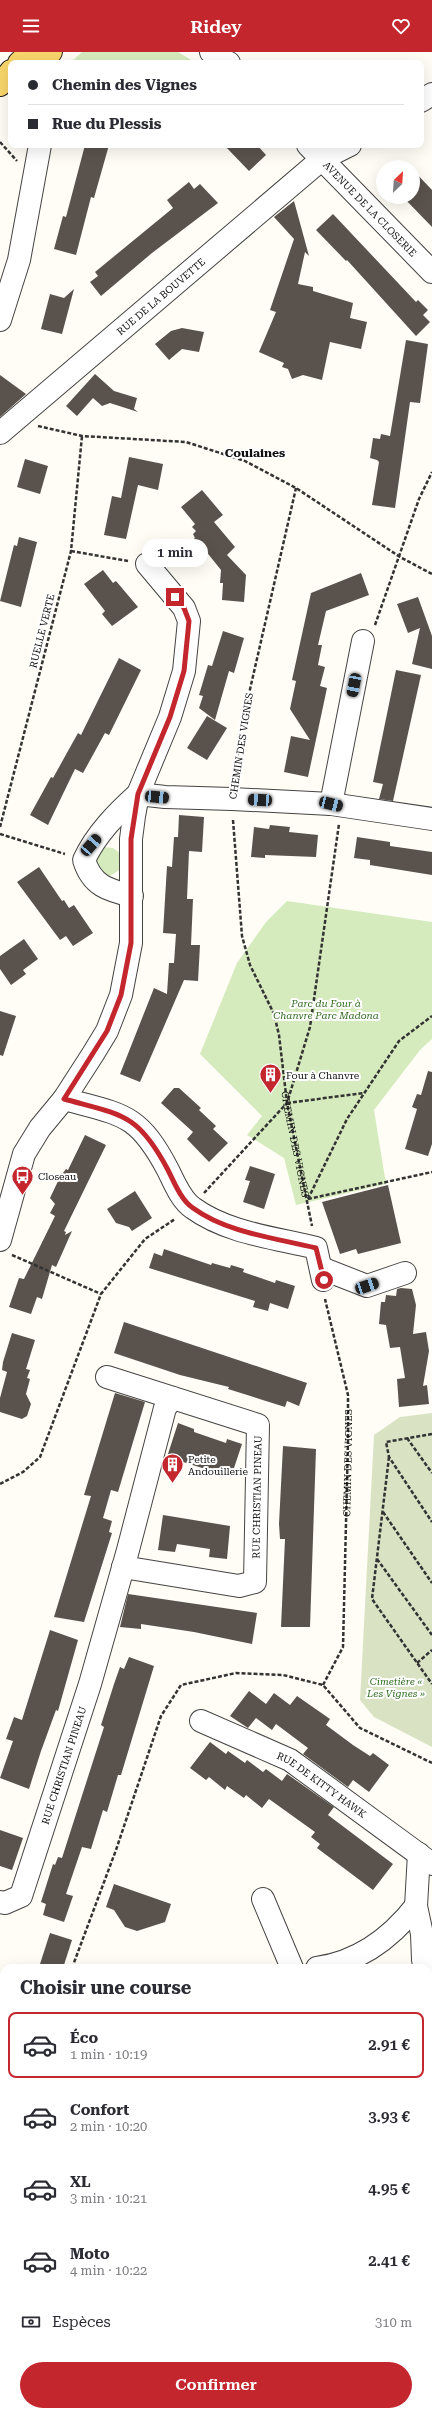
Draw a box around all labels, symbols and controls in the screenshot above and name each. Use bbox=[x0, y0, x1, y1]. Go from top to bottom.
icon: menu bbox=[20, 15, 42, 37]
icon: heart bbox=[390, 15, 412, 37]
text: Ridey bbox=[190, 16, 242, 37]
text: Chemin des Vignes bbox=[52, 76, 197, 94]
text: Rue du Plessis bbox=[52, 115, 161, 133]
street label: AVENUE DE LA CLOSERIE bbox=[321, 159, 419, 258]
north arrow bbox=[376, 160, 420, 204]
map controls bbox=[376, 160, 420, 204]
street label: RUE DE LA BOUVETTE bbox=[114, 256, 207, 337]
district label: Coulaines bbox=[225, 446, 285, 460]
callout: 1 min bbox=[142, 539, 208, 567]
text: 1 min bbox=[157, 545, 193, 560]
route end bbox=[166, 588, 184, 606]
street label: RUELLE VERTE bbox=[27, 593, 57, 669]
car bbox=[346, 672, 362, 698]
street label: CHEMIN DES VIGNES bbox=[227, 692, 255, 800]
car bbox=[145, 790, 169, 804]
car bbox=[248, 793, 272, 807]
car bbox=[318, 795, 344, 813]
car bbox=[79, 832, 103, 858]
park label: Parc du Four à Chanvre Parc Madona bbox=[273, 998, 379, 1021]
building icon: Four à Chanvre bbox=[258, 1062, 284, 1095]
place label: Four à Chanvre bbox=[286, 1070, 360, 1081]
street label: CHEMIN DES VIGNES bbox=[280, 1090, 311, 1198]
bus stop icon: Closeau bbox=[9, 1163, 35, 1196]
place label: Closeau bbox=[38, 1171, 77, 1182]
route start bbox=[315, 1271, 333, 1289]
car bbox=[354, 1276, 380, 1296]
street label: CHEMIN DES VIGNES bbox=[341, 1409, 354, 1517]
street label: RUE CHRISTIAN PINEAU bbox=[250, 1435, 264, 1559]
building icon: Petite Andouillerie bbox=[159, 1452, 185, 1485]
place label: Petite Andouillerie bbox=[188, 1454, 248, 1477]
park label: Cimetière « Les Vignes » bbox=[366, 1676, 425, 1699]
street label: RUE CHRISTIAN PINEAU bbox=[39, 1705, 88, 1826]
street label: RUE DE KITTY HAWK bbox=[275, 1750, 369, 1820]
text: Choisir une course bbox=[20, 1977, 191, 1998]
icon: car bbox=[22, 2027, 58, 2063]
text: Éco bbox=[70, 2029, 98, 2047]
text: 2.91 € bbox=[368, 2036, 410, 2054]
text: 1 min · 10:19 bbox=[70, 2047, 147, 2062]
icon: car bbox=[22, 2099, 58, 2135]
text: Confort bbox=[70, 2101, 129, 2119]
text: 3.93 € bbox=[368, 2108, 410, 2126]
text: 2 min · 10:20 bbox=[70, 2119, 147, 2134]
icon: car bbox=[22, 2171, 58, 2207]
text: XL bbox=[70, 2173, 91, 2191]
text: 4.95 € bbox=[368, 2180, 410, 2198]
text: 3 min · 10:21 bbox=[70, 2191, 147, 2206]
icon: car bbox=[22, 2243, 58, 2279]
text: Moto bbox=[70, 2245, 110, 2263]
text: 2.41 € bbox=[368, 2252, 410, 2270]
text: 4 min · 10:22 bbox=[70, 2263, 147, 2278]
icon: cash bbox=[20, 2311, 42, 2333]
text: Espèces bbox=[52, 2313, 111, 2331]
text: 310 m bbox=[375, 2315, 412, 2330]
button: Confirmer bbox=[20, 2362, 412, 2408]

